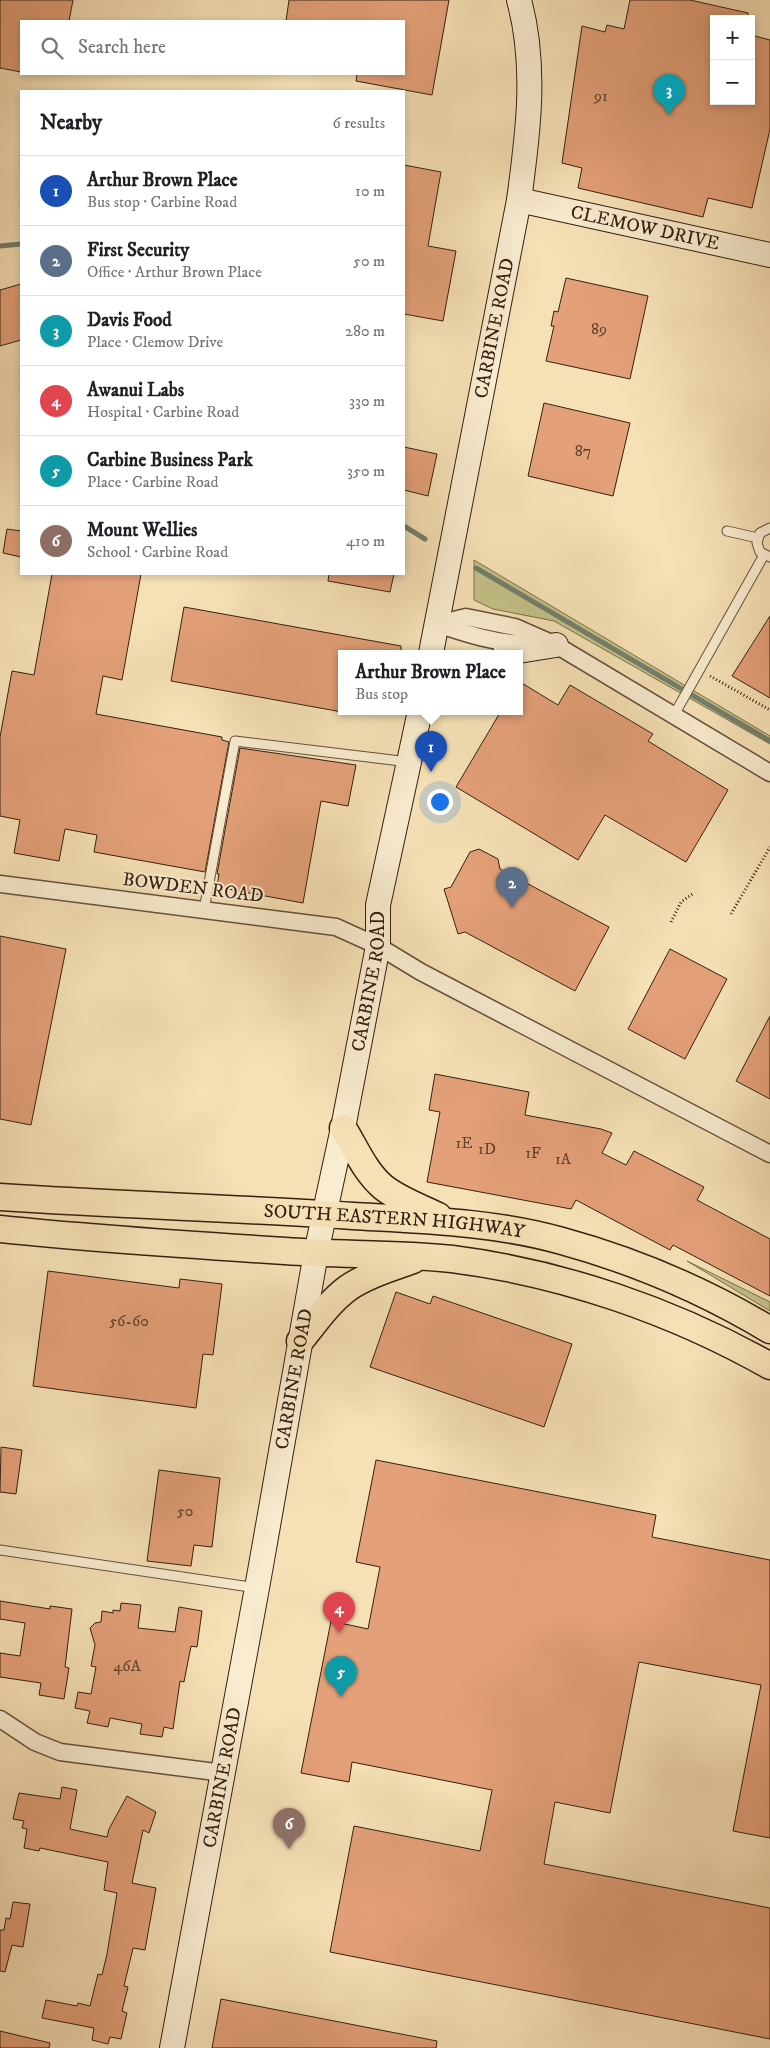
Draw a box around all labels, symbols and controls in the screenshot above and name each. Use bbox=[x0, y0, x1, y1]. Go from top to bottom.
map controls bbox=[710, 15, 755, 105]
button: + bbox=[710, 15, 755, 60]
search box bbox=[20, 20, 405, 75]
icon: search bbox=[38, 34, 66, 62]
text: Search here bbox=[78, 36, 166, 59]
button: − bbox=[710, 60, 755, 105]
pin: 3 bbox=[653, 74, 685, 115]
house number: 91 bbox=[593, 86, 608, 106]
text: Nearby bbox=[40, 110, 102, 136]
text: 6 results bbox=[332, 113, 385, 133]
text: Arthur Brown Place bbox=[87, 169, 238, 192]
text: 1 bbox=[53, 181, 59, 201]
text: 10 m bbox=[355, 181, 385, 201]
text: Bus stop · Carbine Road bbox=[87, 192, 237, 212]
street label: CLEMOW DRIVE bbox=[568, 200, 722, 255]
text: First Security bbox=[87, 239, 189, 262]
text: 2 bbox=[52, 251, 60, 271]
text: 50 m bbox=[353, 251, 385, 271]
street label: CARBINE ROAD bbox=[469, 256, 519, 400]
text: Office · Arthur Brown Place bbox=[87, 262, 262, 282]
text: Davis Food bbox=[87, 309, 172, 332]
house number: 89 bbox=[591, 319, 607, 339]
text: 3 bbox=[53, 321, 59, 341]
text: 280 m bbox=[345, 321, 385, 341]
text: Place · Clemow Drive bbox=[87, 332, 223, 352]
text: Awanui Labs bbox=[87, 379, 184, 402]
text: 4 bbox=[51, 391, 61, 411]
text: 330 m bbox=[349, 391, 385, 411]
text: Hospital · Carbine Road bbox=[87, 402, 239, 422]
house number: 87 bbox=[575, 441, 591, 461]
text: Carbine Business Park bbox=[87, 449, 253, 472]
text: 5 bbox=[52, 461, 60, 481]
text: 350 m bbox=[347, 461, 385, 481]
text: Place · Carbine Road bbox=[87, 472, 219, 492]
text: Mount Wellies bbox=[87, 519, 197, 542]
text: 6 bbox=[52, 531, 60, 551]
text: 410 m bbox=[346, 531, 385, 551]
text: School · Carbine Road bbox=[87, 542, 228, 562]
popup bbox=[338, 650, 523, 715]
text: Arthur Brown Place bbox=[355, 661, 506, 684]
text: Bus stop bbox=[355, 684, 408, 704]
pin: 1 bbox=[415, 731, 447, 772]
your location bbox=[427, 789, 453, 815]
pin: 2 bbox=[496, 867, 528, 908]
street label: BOWDEN ROAD bbox=[121, 868, 265, 908]
street label: CARBINE ROAD bbox=[346, 911, 390, 1054]
house number: 1E bbox=[455, 1133, 473, 1153]
house number: 1D bbox=[478, 1139, 496, 1159]
house number: 1F bbox=[525, 1143, 541, 1163]
house number: 1A bbox=[555, 1149, 572, 1169]
street label: SOUTH EASTERN HIGHWAY bbox=[263, 1199, 527, 1244]
street label: CARBINE ROAD bbox=[270, 1307, 317, 1451]
house number: 56-60 bbox=[109, 1311, 149, 1331]
house number: 50 bbox=[177, 1501, 193, 1521]
pin: 4 bbox=[323, 1592, 355, 1633]
house number: 46A bbox=[113, 1656, 142, 1676]
pin: 5 bbox=[325, 1656, 357, 1697]
street label: CARBINE ROAD bbox=[198, 1705, 246, 1850]
pin: 6 bbox=[273, 1808, 305, 1849]

